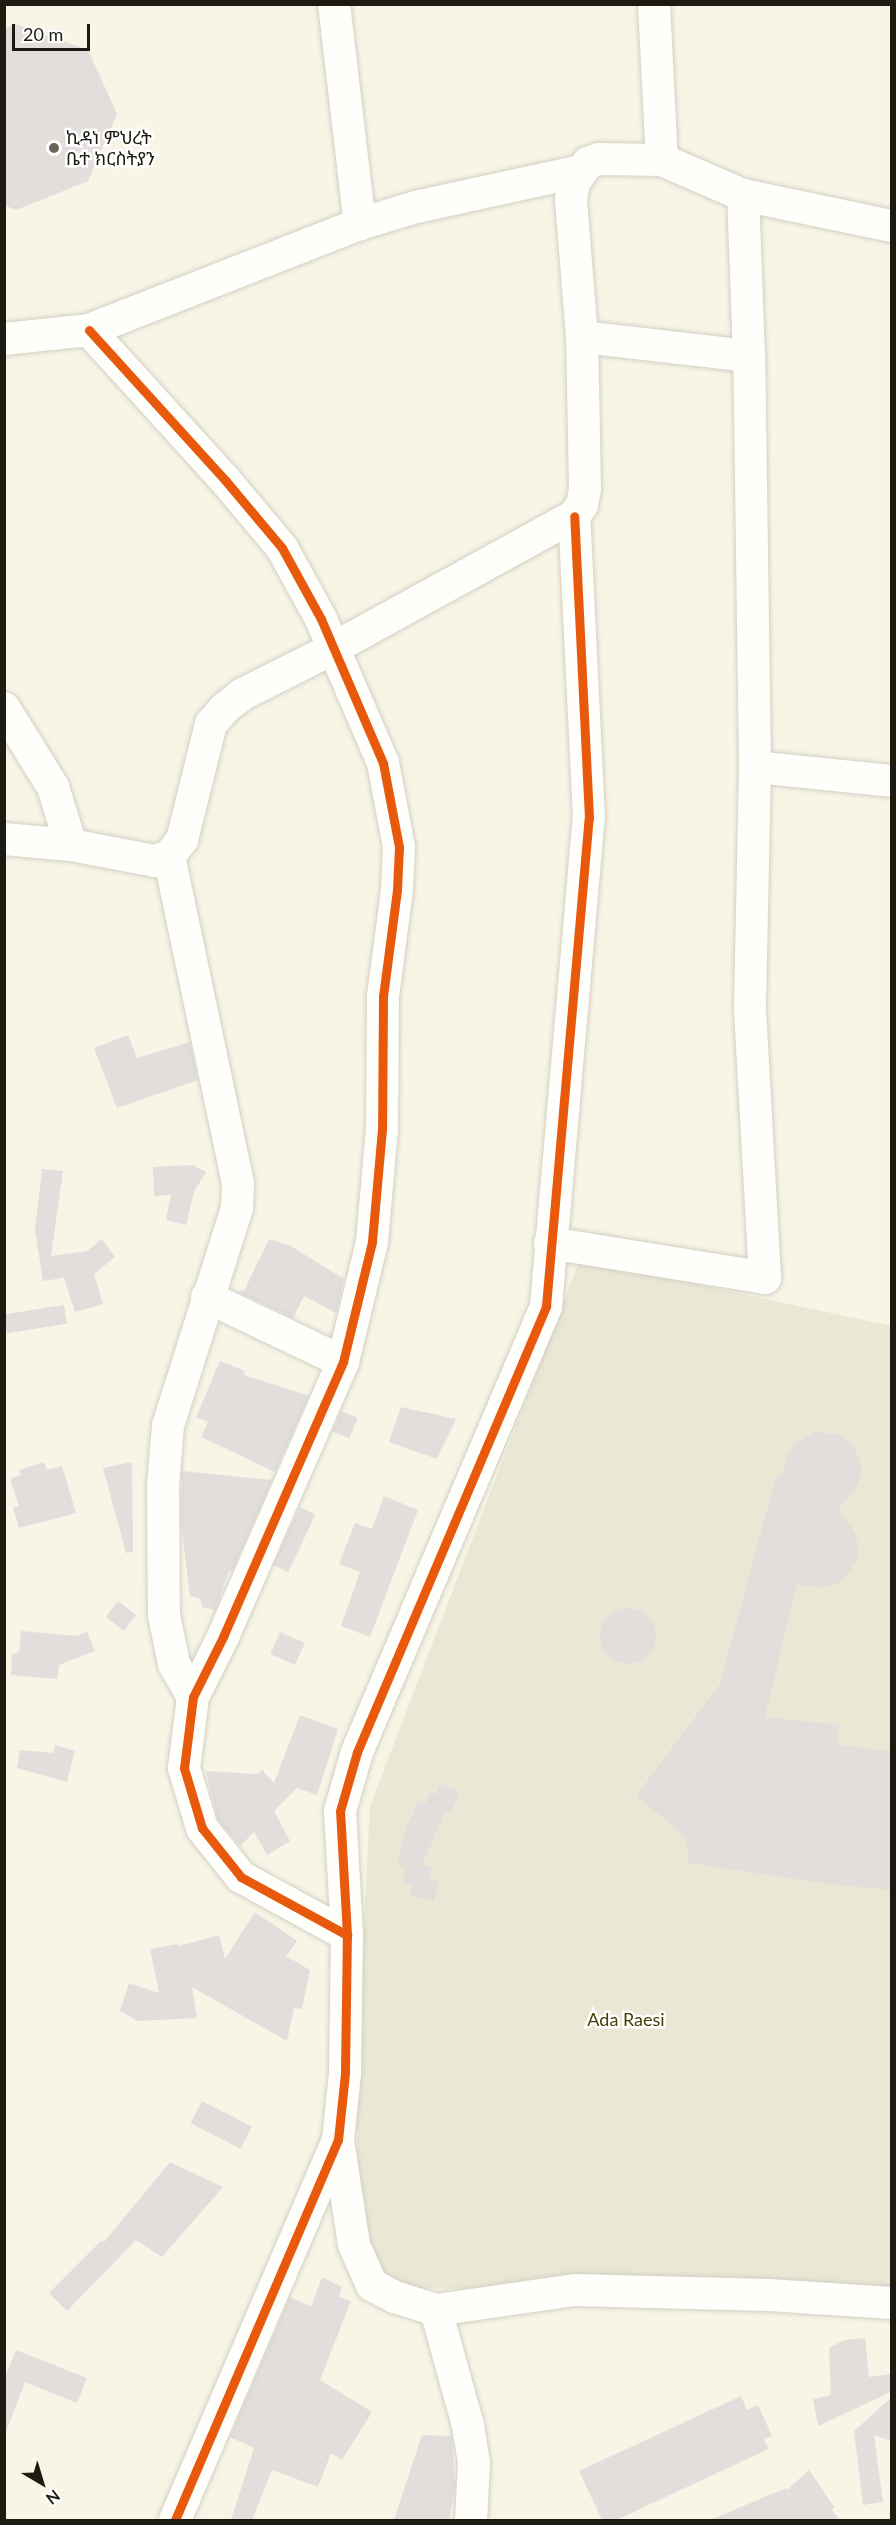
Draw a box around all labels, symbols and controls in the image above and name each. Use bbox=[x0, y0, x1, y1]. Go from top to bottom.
scale bar bbox=[15, 12, 93, 50]
text: 20 m bbox=[23, 23, 63, 45]
place label: ኪዳነ ምህረት ቤተ ክርስትያን bbox=[66, 127, 155, 170]
marker: ኪዳነ ምህረት ቤተ ክርስትያን bbox=[47, 141, 61, 155]
park label: Ada Raesi bbox=[587, 2008, 665, 2030]
north arrow bbox=[12, 2453, 72, 2513]
text: N bbox=[43, 2486, 64, 2509]

